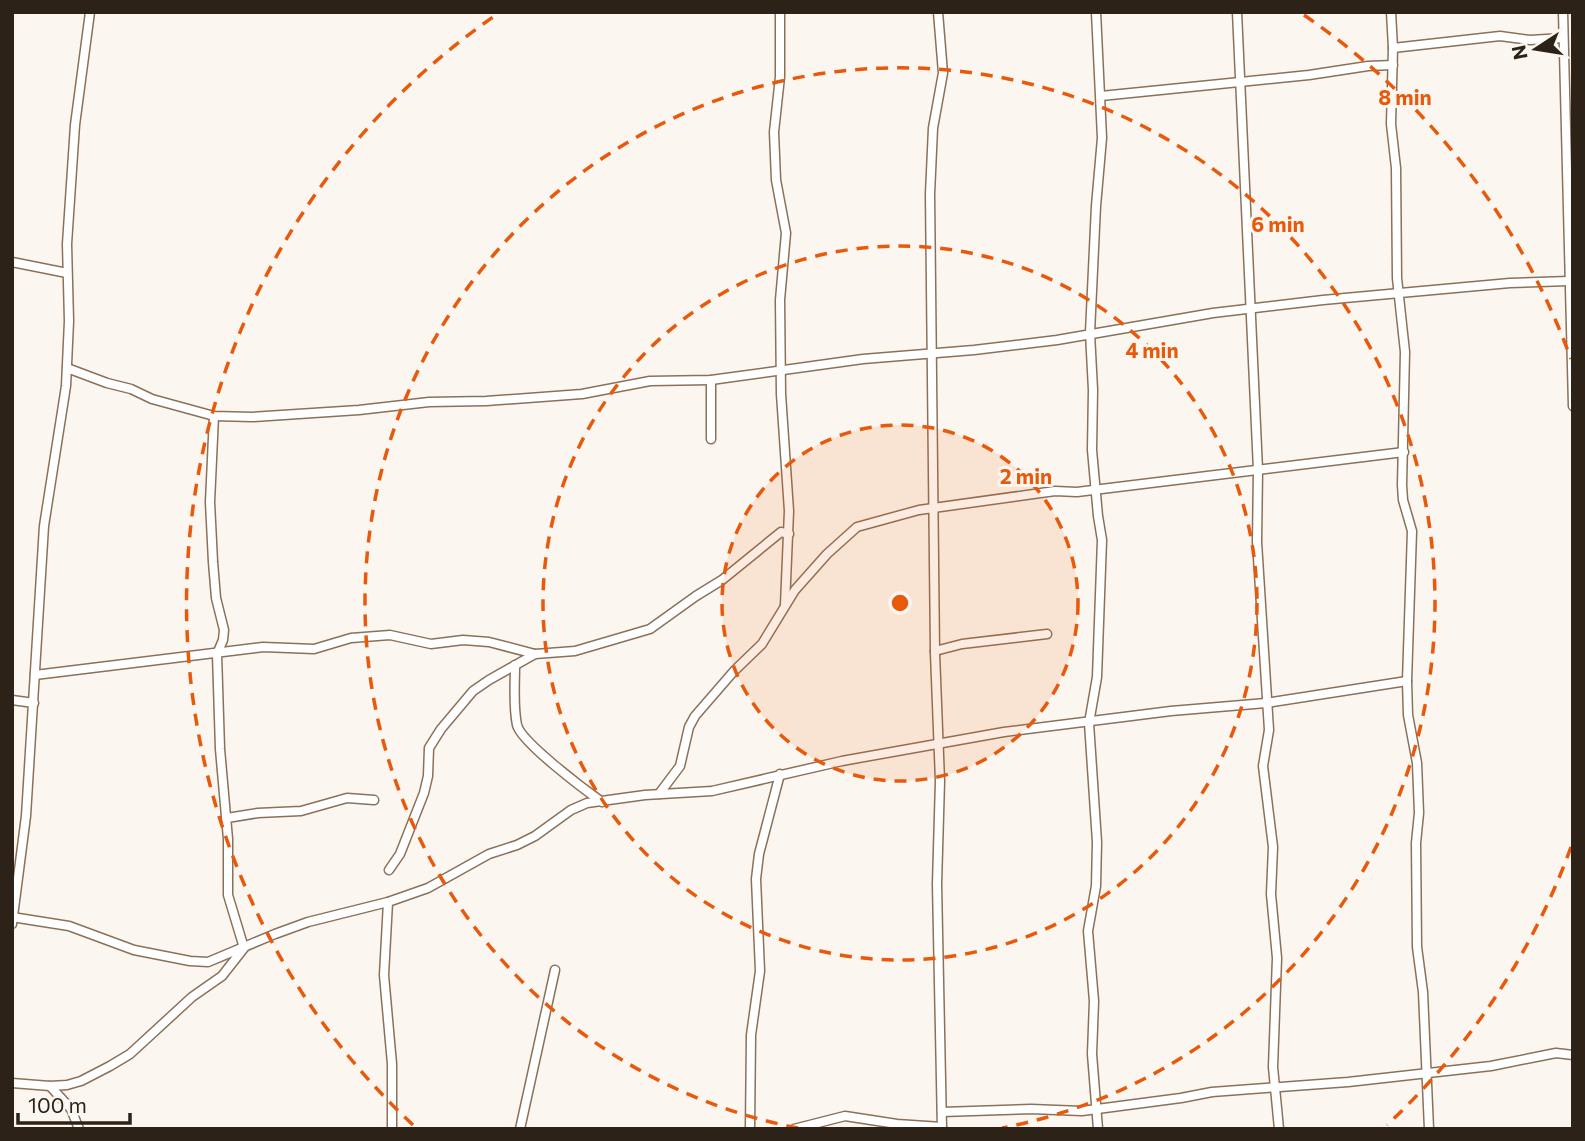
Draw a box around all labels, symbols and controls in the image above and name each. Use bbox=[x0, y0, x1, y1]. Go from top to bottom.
north arrow bbox=[1501, 14, 1571, 84]
text: N bbox=[1506, 43, 1532, 62]
text: 8 min bbox=[1378, 84, 1432, 109]
text: 6 min bbox=[1251, 211, 1305, 236]
text: 4 min bbox=[1125, 337, 1179, 362]
text: 2 min bbox=[1000, 463, 1052, 488]
centre of rings bbox=[888, 591, 912, 615]
scale bar bbox=[18, 1082, 130, 1126]
text: 100 m bbox=[28, 1092, 87, 1117]

